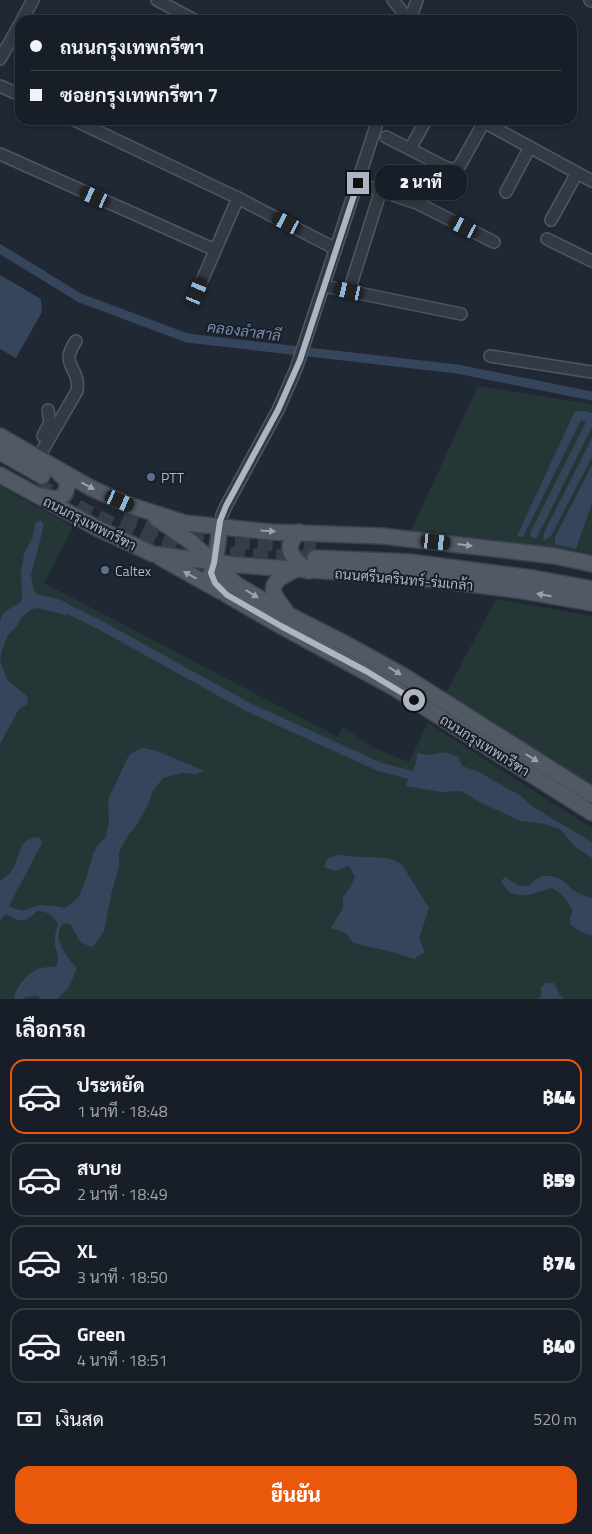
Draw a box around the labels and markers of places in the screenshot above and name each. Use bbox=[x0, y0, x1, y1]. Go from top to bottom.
place label: PTT bbox=[161, 467, 185, 488]
marker: PTT bbox=[145, 471, 157, 483]
place label: Caltex bbox=[115, 560, 152, 581]
marker: Caltex bbox=[99, 564, 111, 576]

